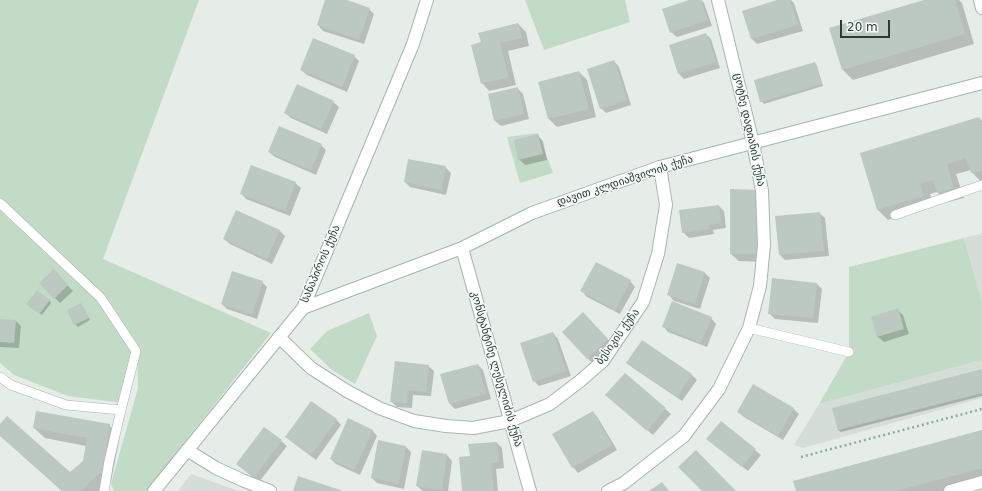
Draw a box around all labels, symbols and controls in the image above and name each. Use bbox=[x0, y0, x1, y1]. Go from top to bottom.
scale bar bbox=[842, 12, 892, 38]
text: 20 m bbox=[847, 20, 878, 34]
street label: ცოტნე დადიანის ქუჩა bbox=[731, 72, 767, 188]
street label: დავით კლდიაშვილის ქუჩა bbox=[555, 153, 695, 209]
street label: სანაპიროს ქუჩა bbox=[299, 223, 343, 305]
street label: კონსტანტინე ლესელიძის ქუჩა bbox=[467, 290, 525, 448]
street label: ბესიკის ქუჩა bbox=[593, 306, 643, 368]

